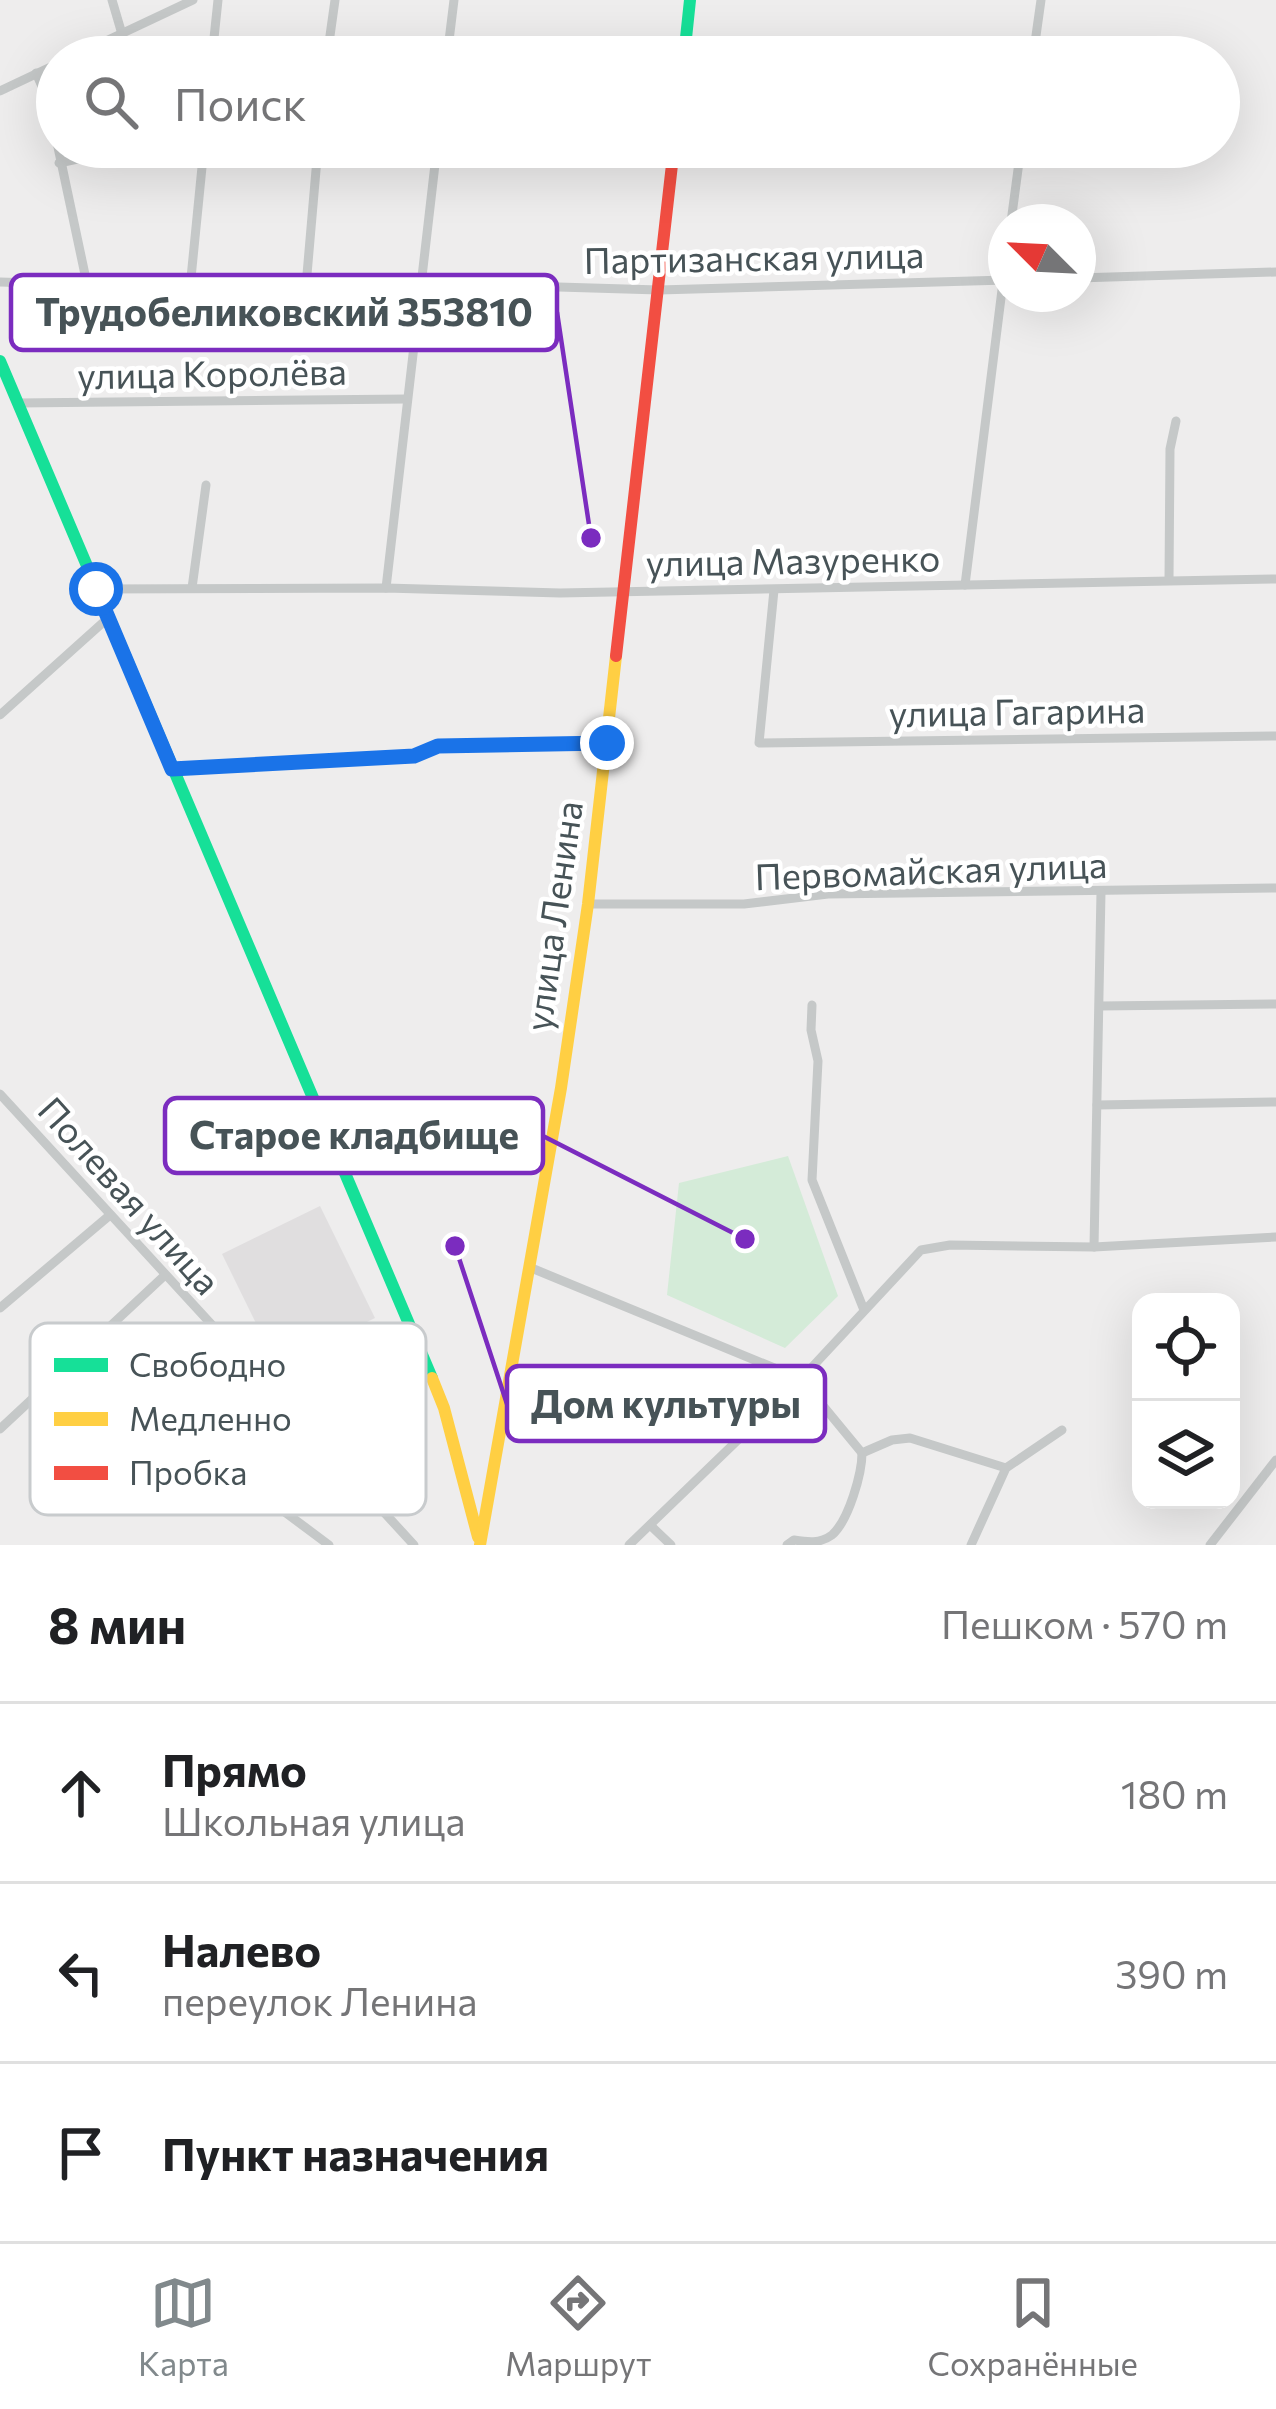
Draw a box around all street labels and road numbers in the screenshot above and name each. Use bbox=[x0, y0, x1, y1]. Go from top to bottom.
street label: Партизанская улица bbox=[583, 231, 925, 281]
street label: улица Королёва bbox=[77, 348, 347, 396]
street label: улица Мазуренко bbox=[645, 534, 941, 584]
street label: улица Гагарина bbox=[888, 686, 1146, 734]
street label: улица Ленина bbox=[514, 798, 590, 1034]
street label: Первомайская улица bbox=[754, 841, 1108, 897]
street label: Полевая улица bbox=[31, 1087, 230, 1302]

